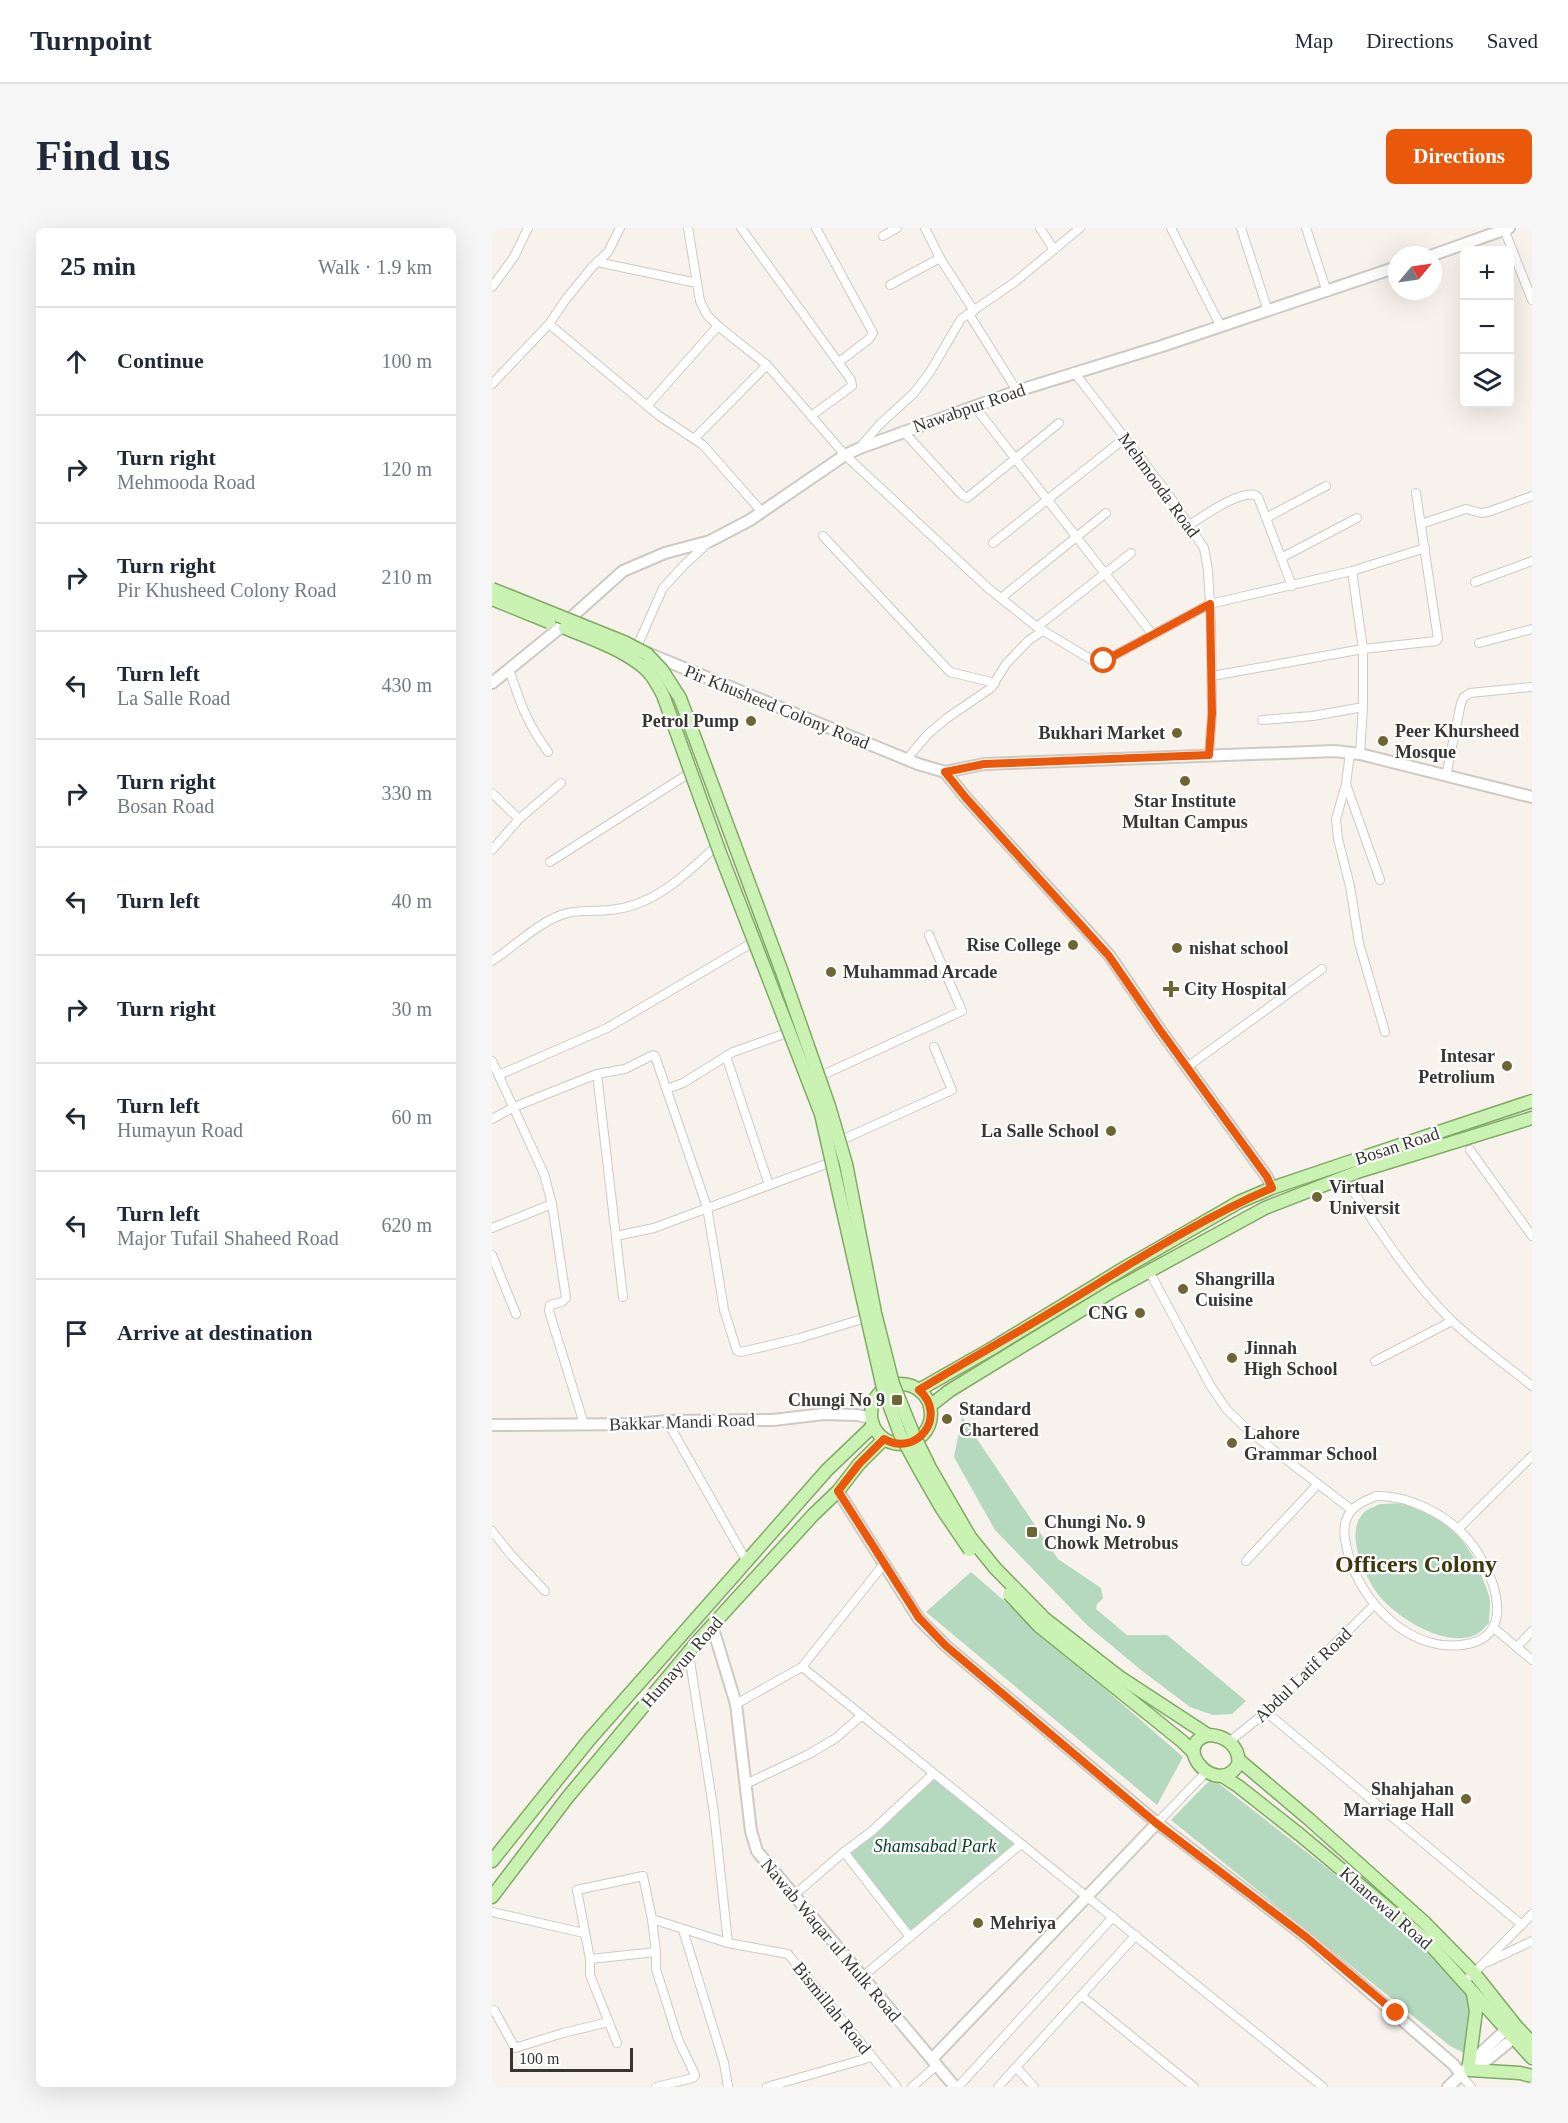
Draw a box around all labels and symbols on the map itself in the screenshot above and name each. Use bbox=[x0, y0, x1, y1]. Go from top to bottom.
north arrow bbox=[1388, 246, 1442, 300]
street label: Nawabpur Road bbox=[910, 379, 1028, 437]
street label: Mehmooda Road bbox=[1114, 429, 1204, 541]
route start bbox=[1090, 647, 1116, 673]
street label: Pir Khusheed Colony Road bbox=[682, 661, 872, 753]
place label: Petrol Pump bbox=[642, 711, 739, 731]
marker: Petrol Pump bbox=[744, 714, 758, 728]
place label: Peer Khursheed Mosque bbox=[1395, 721, 1519, 762]
place label: Bukhari Market bbox=[1038, 723, 1165, 743]
marker: Bukhari Market bbox=[1170, 726, 1184, 740]
marker: Peer Khursheed Mosque bbox=[1376, 734, 1390, 748]
marker: Star Institute Multan Campus bbox=[1178, 774, 1192, 788]
place label: Star Institute Multan Campus bbox=[1122, 791, 1248, 832]
place label: Rise College bbox=[967, 935, 1061, 955]
marker: Rise College bbox=[1066, 938, 1080, 952]
place label: nishat school bbox=[1189, 938, 1289, 958]
marker: nishat school bbox=[1170, 941, 1184, 955]
place label: Muhammad Arcade bbox=[843, 962, 997, 982]
marker: Muhammad Arcade bbox=[824, 965, 838, 979]
place label: City Hospital bbox=[1184, 979, 1287, 999]
marker: City Hospital bbox=[1162, 980, 1180, 998]
place label: Intesar Petrolium bbox=[1418, 1046, 1495, 1087]
marker: Intesar Petrolium bbox=[1500, 1059, 1514, 1073]
place label: La Salle School bbox=[981, 1121, 1099, 1141]
street label: Bosan Road bbox=[1352, 1123, 1442, 1169]
marker: La Salle School bbox=[1104, 1124, 1118, 1138]
place label: Virtual Universit bbox=[1329, 1177, 1400, 1218]
marker: Virtual Universit bbox=[1310, 1190, 1324, 1204]
place label: Shangrilla Cuisine bbox=[1195, 1269, 1275, 1310]
marker: Shangrilla Cuisine bbox=[1176, 1282, 1190, 1296]
place label: CNG bbox=[1088, 1303, 1128, 1323]
marker: CNG bbox=[1133, 1306, 1147, 1320]
place label: Jinnah High School bbox=[1244, 1338, 1338, 1379]
marker: Jinnah High School bbox=[1225, 1351, 1239, 1365]
place label: Chungi No 9 bbox=[788, 1390, 885, 1410]
marker: Chungi No 9 bbox=[890, 1393, 904, 1407]
place label: Standard Chartered bbox=[959, 1399, 1039, 1440]
street label: Bakkar Mandi Road bbox=[609, 1409, 755, 1435]
marker: Standard Chartered bbox=[940, 1412, 954, 1426]
place label: Lahore Grammar School bbox=[1244, 1423, 1377, 1464]
marker: Lahore Grammar School bbox=[1225, 1436, 1239, 1450]
place label: Chungi No. 9 Chowk Metrobus bbox=[1044, 1512, 1178, 1553]
marker: Chungi No. 9 Chowk Metrobus bbox=[1025, 1525, 1039, 1539]
district label: Officers Colony bbox=[1335, 1551, 1497, 1577]
street label: Humayun Road bbox=[637, 1613, 727, 1711]
street label: Abdul Latif Road bbox=[1250, 1624, 1356, 1726]
place label: Shahjahan Marriage Hall bbox=[1344, 1779, 1454, 1820]
marker: Shahjahan Marriage Hall bbox=[1459, 1792, 1473, 1806]
park label: Shamsabad Park bbox=[874, 1836, 997, 1856]
street label: Nawab Waqar ul Mulk Road bbox=[757, 1855, 905, 2025]
street label: Khanewal Road bbox=[1336, 1863, 1436, 1953]
place label: Mehriya bbox=[990, 1913, 1056, 1933]
marker: Mehriya bbox=[971, 1916, 985, 1930]
street label: Bismillah Road bbox=[789, 1958, 875, 2058]
route end bbox=[1382, 1999, 1408, 2025]
scale bar bbox=[510, 2045, 633, 2072]

